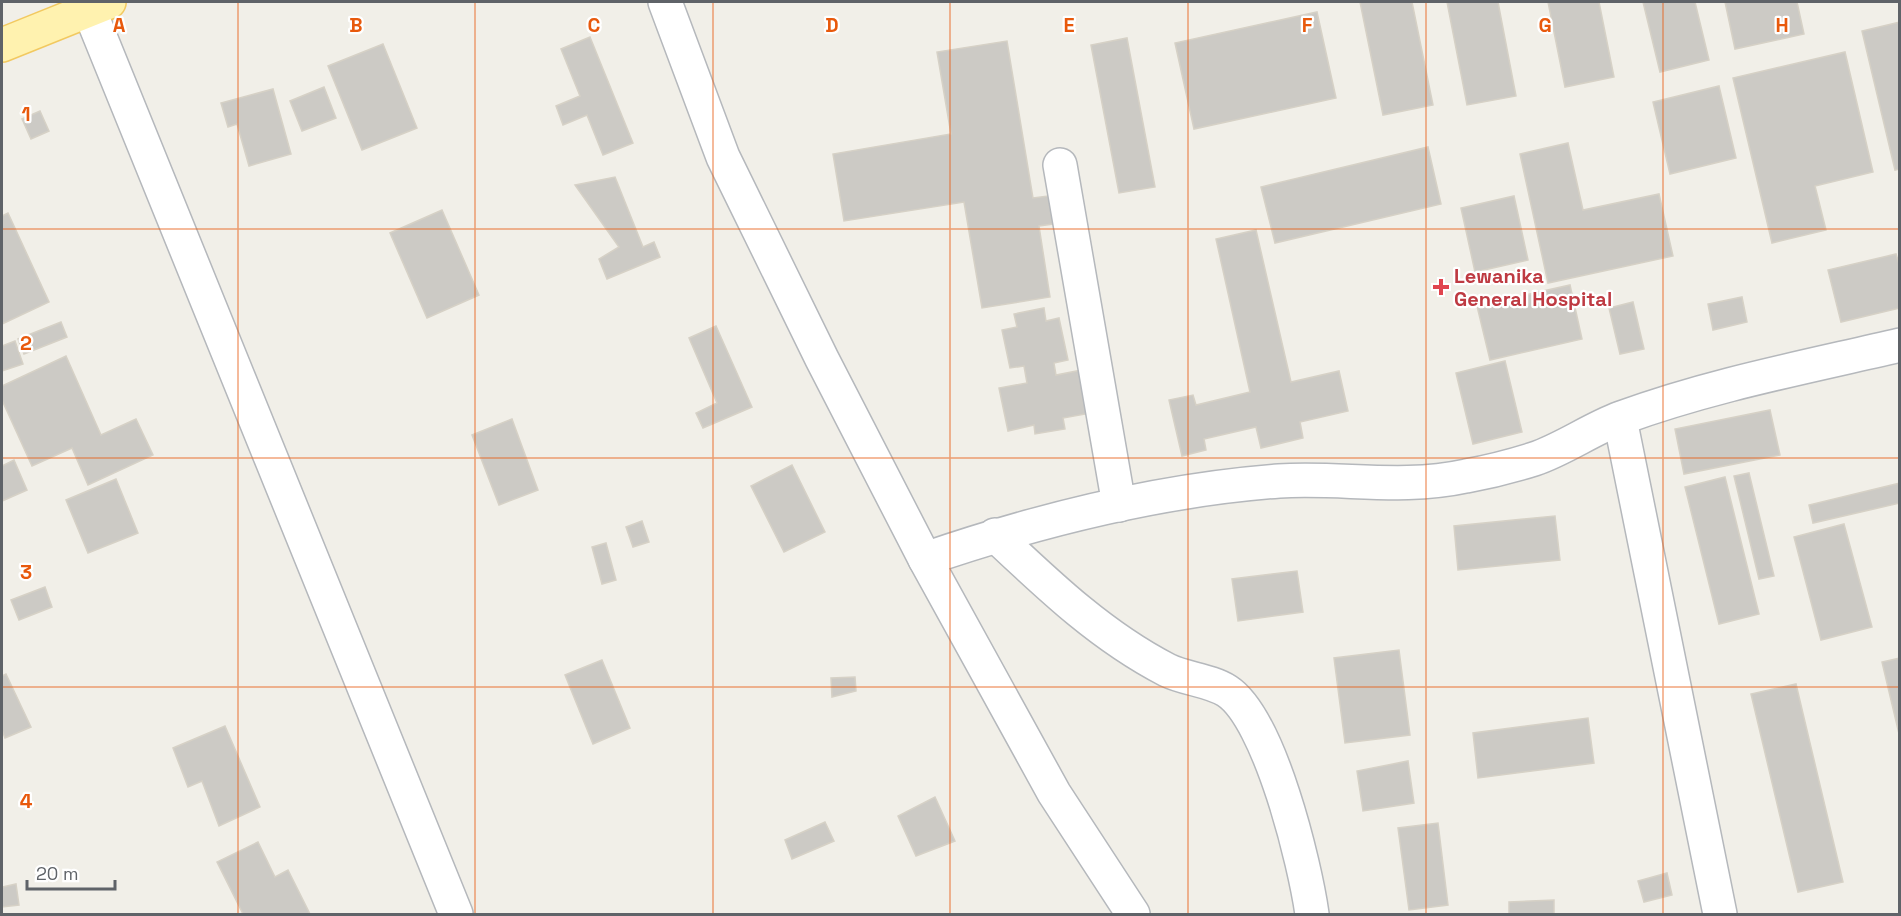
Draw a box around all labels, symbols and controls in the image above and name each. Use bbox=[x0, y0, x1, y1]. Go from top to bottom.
text: A bbox=[113, 12, 126, 38]
text: B bbox=[349, 12, 363, 38]
text: C bbox=[588, 12, 601, 38]
text: D bbox=[825, 12, 839, 38]
text: E bbox=[1063, 12, 1075, 38]
text: F bbox=[1302, 12, 1313, 38]
text: G bbox=[1538, 12, 1552, 38]
text: H bbox=[1775, 12, 1789, 38]
text: 1 bbox=[21, 101, 31, 127]
place label: Lewanika General Hospital bbox=[1454, 263, 1612, 312]
marker: Lewanika General Hospital bbox=[1432, 278, 1450, 296]
text: 2 bbox=[20, 330, 32, 356]
text: 3 bbox=[20, 559, 32, 585]
text: 4 bbox=[20, 788, 33, 814]
scale bar bbox=[27, 853, 116, 891]
text: 20 m bbox=[36, 862, 79, 885]

